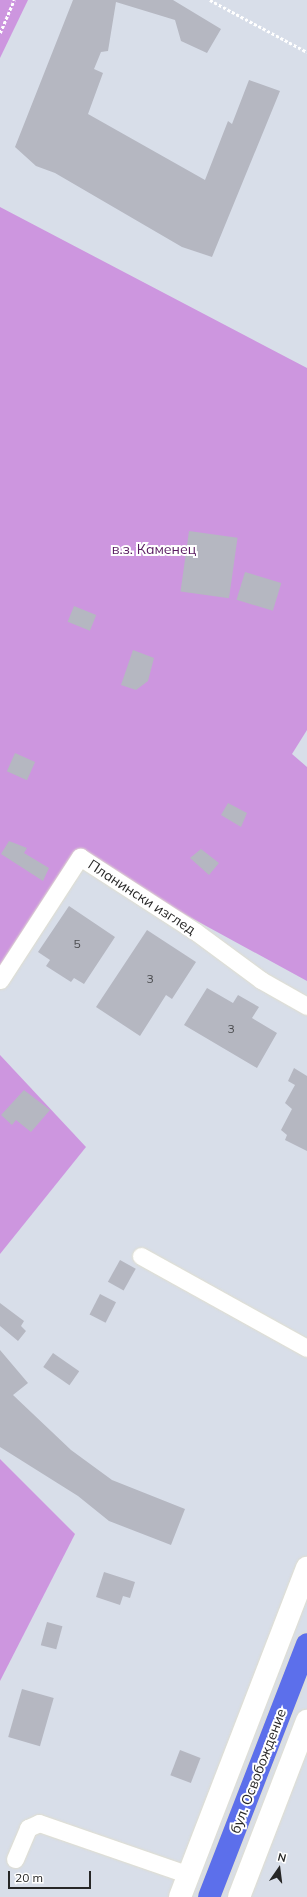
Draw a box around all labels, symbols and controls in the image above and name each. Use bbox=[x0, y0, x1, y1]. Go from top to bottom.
park label: в.з. Каменец bbox=[112, 541, 196, 557]
street label: Планински изглед bbox=[85, 856, 199, 938]
house number: 5 bbox=[73, 937, 81, 951]
house number: 3 bbox=[146, 972, 154, 986]
house number: 3 bbox=[227, 1022, 235, 1036]
street label: бул. Освобождение bbox=[226, 1706, 290, 1836]
north arrow bbox=[259, 1849, 299, 1889]
text: N bbox=[276, 1850, 288, 1865]
scale bar bbox=[10, 1863, 93, 1889]
text: 20 m bbox=[15, 1870, 43, 1885]

